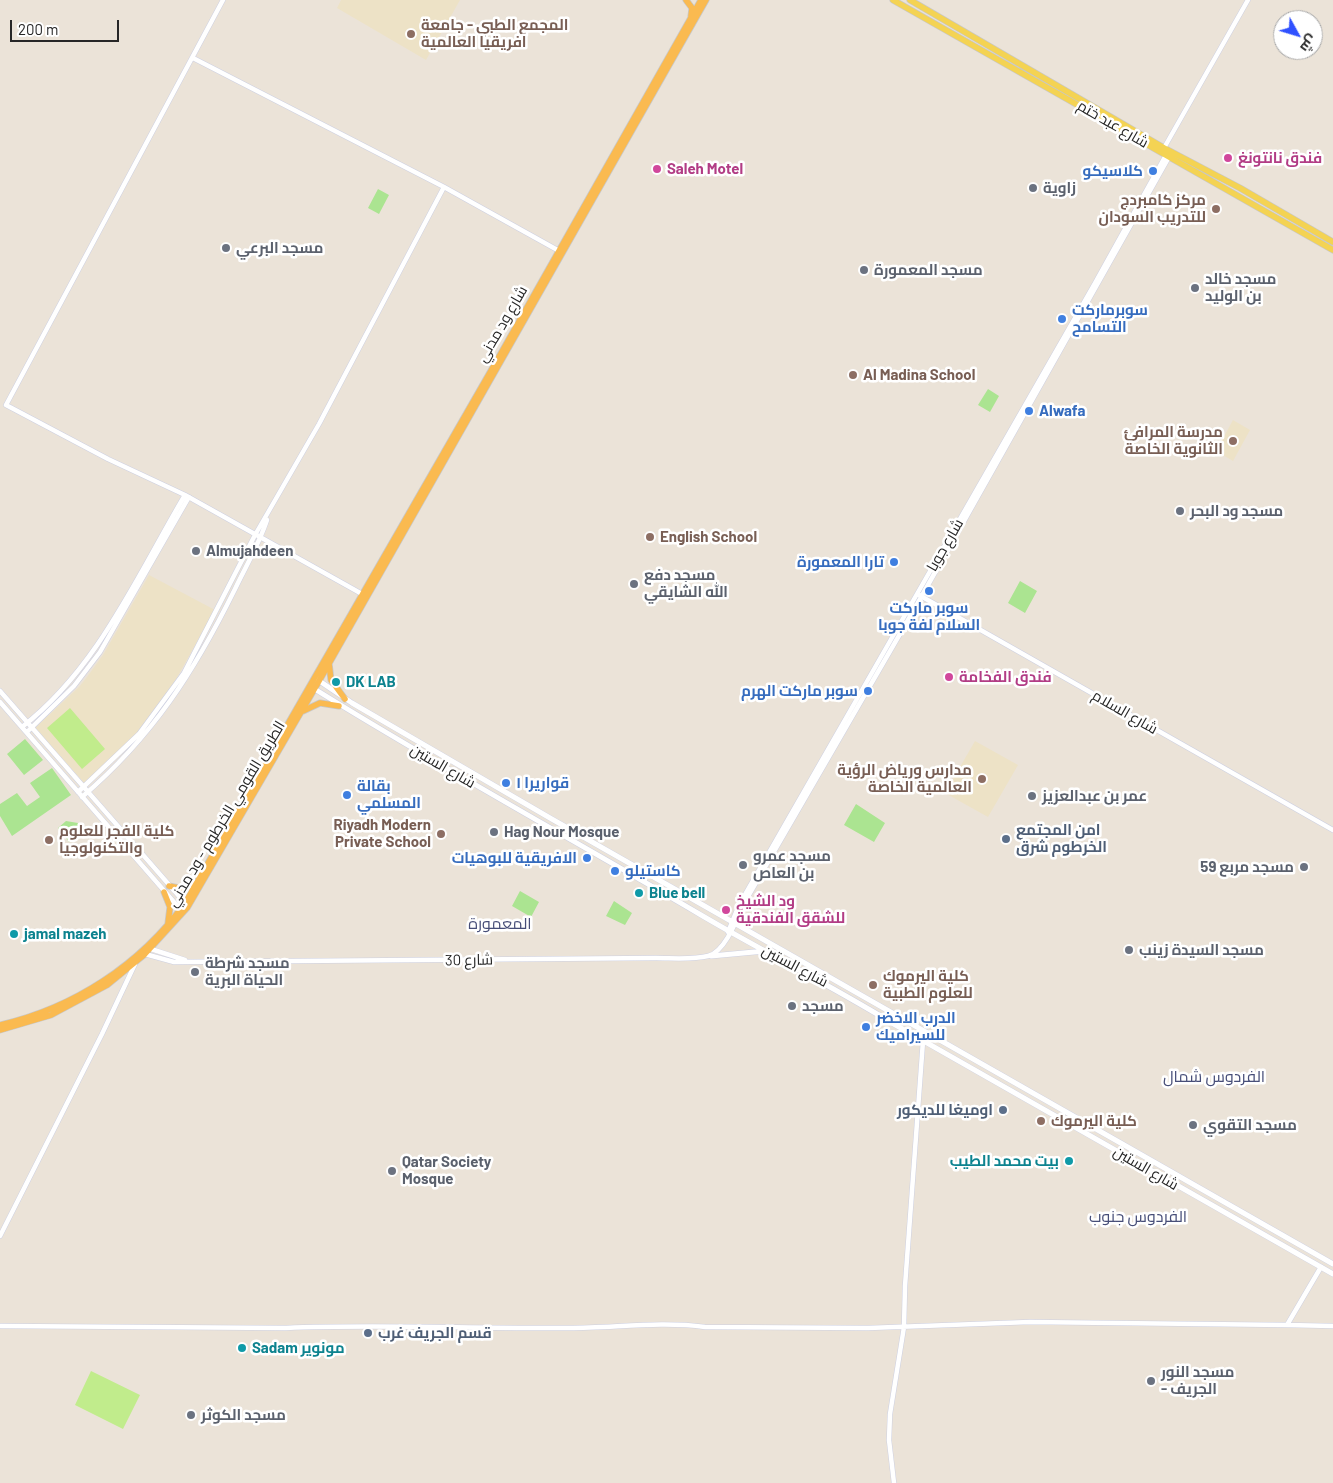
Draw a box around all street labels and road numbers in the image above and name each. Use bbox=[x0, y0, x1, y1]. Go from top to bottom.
street label: شارع عبد ختم bbox=[1074, 96, 1152, 152]
street label: شارع ود مدني bbox=[473, 283, 531, 365]
street label: شارع جوبا bbox=[923, 516, 967, 574]
street label: شارع السلام bbox=[1089, 686, 1161, 738]
street label: الطريق القومي الخرطوم - ود مدني bbox=[163, 718, 289, 910]
street label: شارع الستين bbox=[407, 740, 479, 792]
street label: شارع الستين bbox=[759, 941, 831, 991]
street label: شارع 30 bbox=[445, 951, 493, 969]
street label: شارع الستين bbox=[1110, 1142, 1182, 1194]

